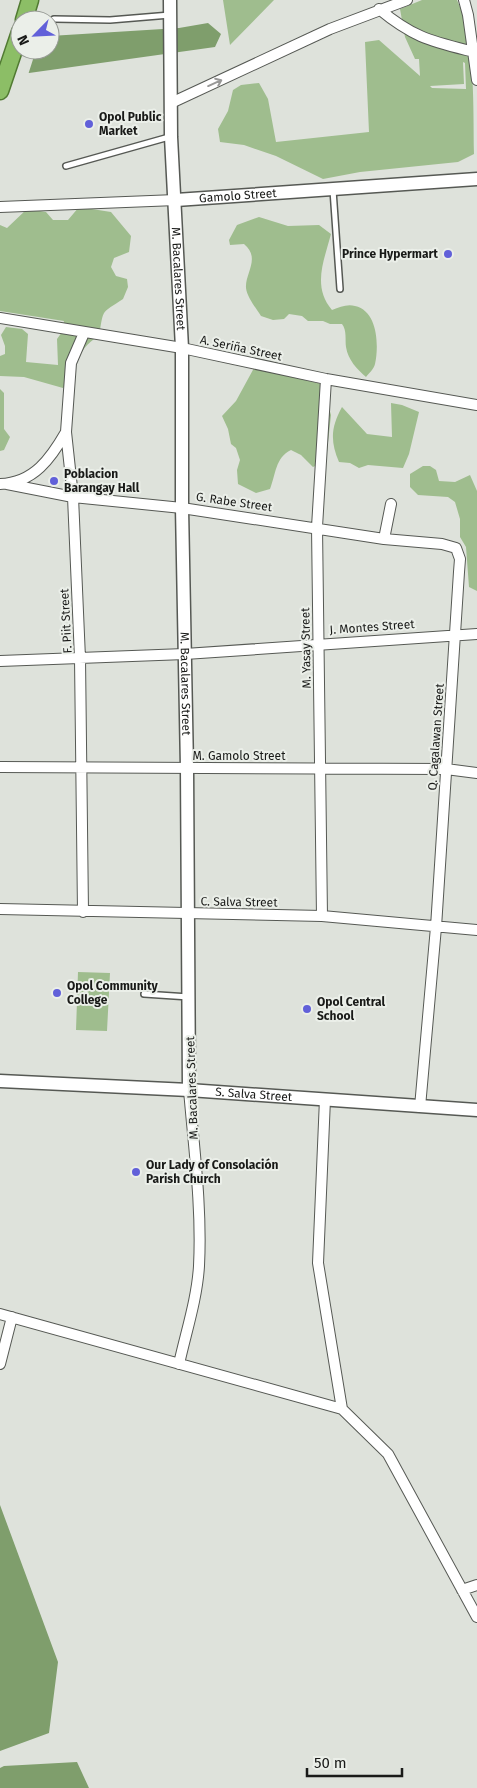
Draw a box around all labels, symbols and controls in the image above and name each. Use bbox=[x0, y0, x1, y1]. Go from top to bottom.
north arrow bbox=[10, 10, 60, 60]
text: N bbox=[14, 32, 33, 48]
one-way arrow bbox=[207, 77, 222, 87]
place label: Opol Public Market bbox=[99, 110, 162, 138]
marker: Opol Public Market bbox=[83, 118, 95, 130]
street label: Gamolo Street bbox=[199, 186, 278, 205]
street label: M. Bacalares Street bbox=[169, 227, 188, 332]
place label: Prince Hypermart bbox=[342, 247, 438, 261]
marker: Prince Hypermart bbox=[442, 248, 454, 260]
street label: A. Seriña Street bbox=[199, 332, 284, 364]
place label: Poblacion Barangay Hall bbox=[64, 467, 140, 495]
marker: Poblacion Barangay Hall bbox=[48, 475, 60, 487]
street label: G. Rabe Street bbox=[195, 490, 274, 514]
street label: F. Piit Street bbox=[57, 588, 75, 654]
street label: M. Yasay Street bbox=[298, 607, 314, 689]
street label: J. Montes Street bbox=[329, 617, 416, 637]
street label: M. Bacalares Street bbox=[177, 632, 193, 736]
street label: Q. Cagalawan Street bbox=[425, 682, 447, 791]
street label: M. Gamolo Street bbox=[193, 749, 286, 763]
street label: C. Salva Street bbox=[200, 894, 278, 910]
place label: Opol Community College bbox=[67, 979, 159, 1007]
marker: Opol Community College bbox=[51, 987, 63, 999]
place label: Opol Central School bbox=[317, 995, 386, 1023]
marker: Opol Central School bbox=[301, 1003, 313, 1015]
street label: M. Bacalares Street bbox=[183, 1035, 201, 1140]
street label: S. Salva Street bbox=[215, 1085, 293, 1104]
place label: Our Lady of Consolación Parish Church bbox=[146, 1158, 278, 1186]
marker: Our Lady of Consolación Parish Church bbox=[130, 1166, 142, 1178]
scale bar bbox=[307, 1746, 402, 1778]
text: 50 m bbox=[314, 1754, 347, 1772]

